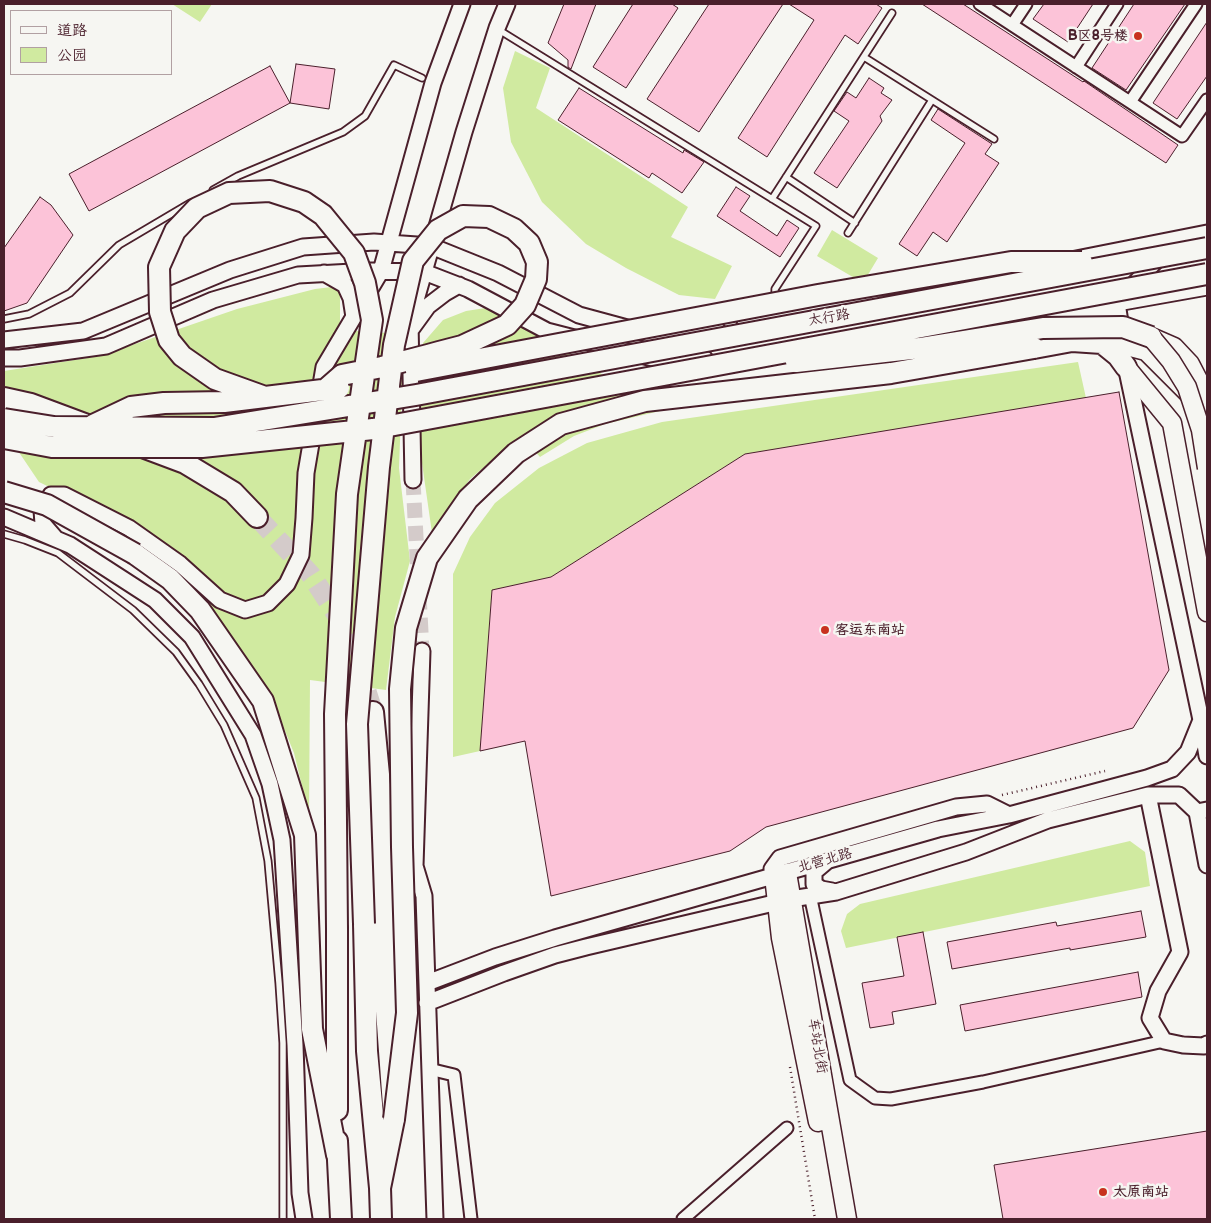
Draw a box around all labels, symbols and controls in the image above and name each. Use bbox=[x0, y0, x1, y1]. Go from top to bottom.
legend bbox=[10, 10, 172, 75]
text: 道路 bbox=[57, 21, 87, 40]
place label: B区8号楼 bbox=[1068, 28, 1128, 44]
marker: B区8号楼 bbox=[1132, 30, 1144, 42]
text: 公园 bbox=[57, 46, 87, 65]
street label: 太行路 bbox=[807, 306, 851, 330]
place label: 客运东南站 bbox=[835, 622, 905, 638]
marker: 客运东南站 bbox=[819, 624, 831, 636]
street label: 北营北路 bbox=[796, 845, 854, 877]
street label: 车站北街 bbox=[804, 1017, 830, 1075]
place label: 太原南站 bbox=[1113, 1184, 1169, 1200]
marker: 太原南站 bbox=[1097, 1186, 1109, 1198]

